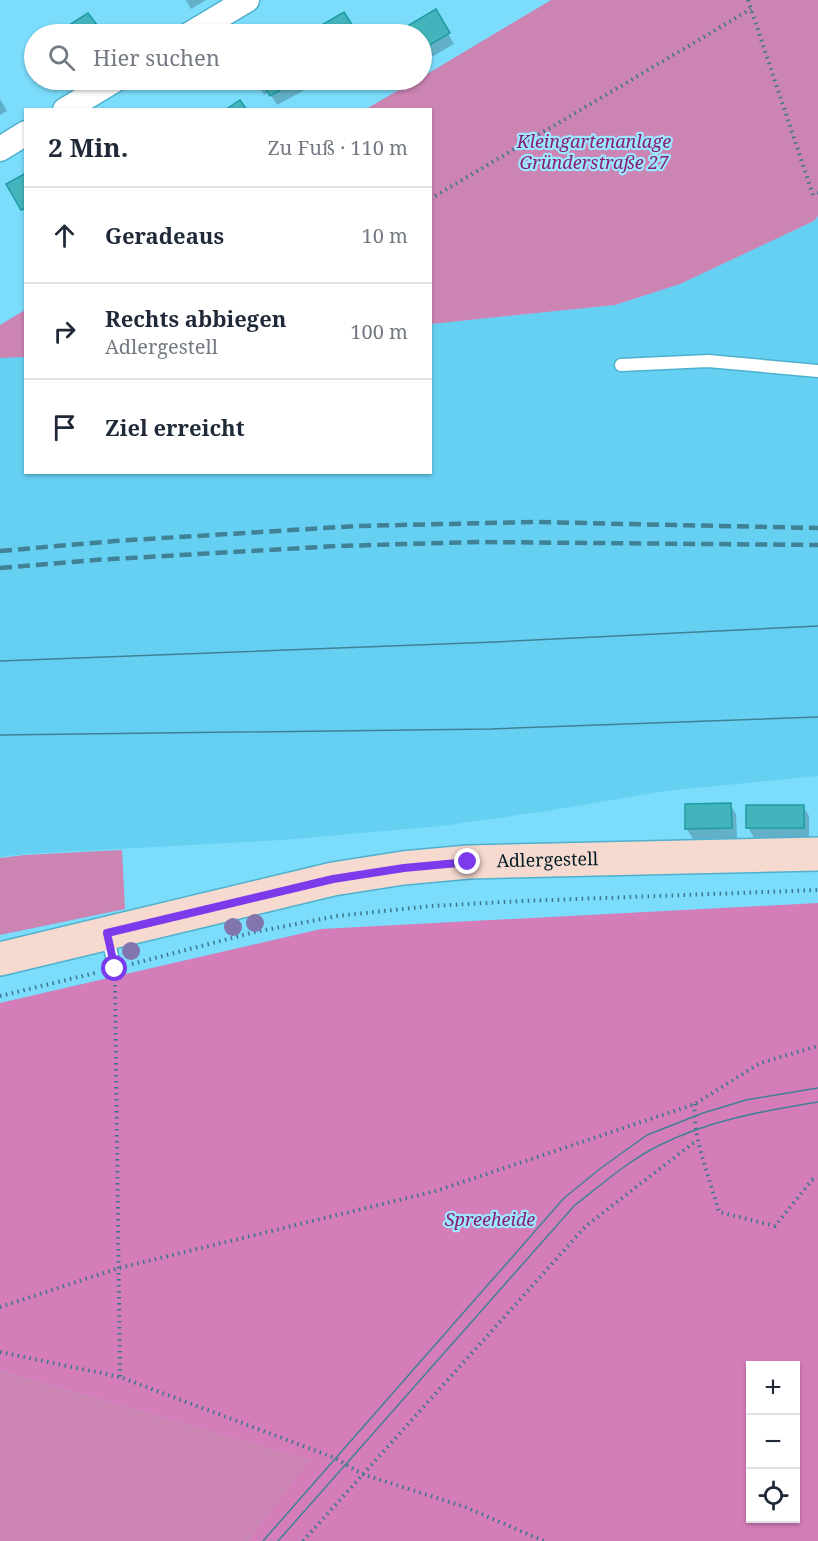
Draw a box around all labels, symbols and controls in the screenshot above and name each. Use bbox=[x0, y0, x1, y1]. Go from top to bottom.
search box bbox=[24, 24, 432, 90]
icon: search bbox=[45, 41, 78, 74]
text: Hier suchen bbox=[93, 42, 220, 72]
text: 2 Min. bbox=[48, 129, 128, 165]
park label: Kleingartenanlage Gründerstraße 27 bbox=[516, 129, 671, 174]
text: Zu Fuß · 110 m bbox=[268, 134, 408, 161]
icon: ahead bbox=[48, 219, 81, 252]
text: Geradeaus bbox=[105, 220, 224, 250]
text: 10 m bbox=[362, 222, 408, 249]
text: Rechts abbiegen bbox=[105, 303, 286, 333]
icon: right bbox=[48, 315, 81, 348]
text: 100 m bbox=[350, 318, 408, 345]
text: Adlergestell bbox=[105, 333, 218, 360]
icon: arrive bbox=[48, 411, 81, 444]
text: Ziel erreicht bbox=[105, 412, 245, 442]
street label: Adlergestell bbox=[496, 846, 599, 872]
route end bbox=[454, 848, 480, 874]
route start bbox=[101, 955, 127, 981]
park label: Spreeheide bbox=[445, 1207, 535, 1231]
map controls bbox=[746, 1361, 800, 1523]
button: + bbox=[746, 1361, 800, 1415]
button: − bbox=[746, 1415, 800, 1469]
button: locate bbox=[746, 1469, 800, 1523]

